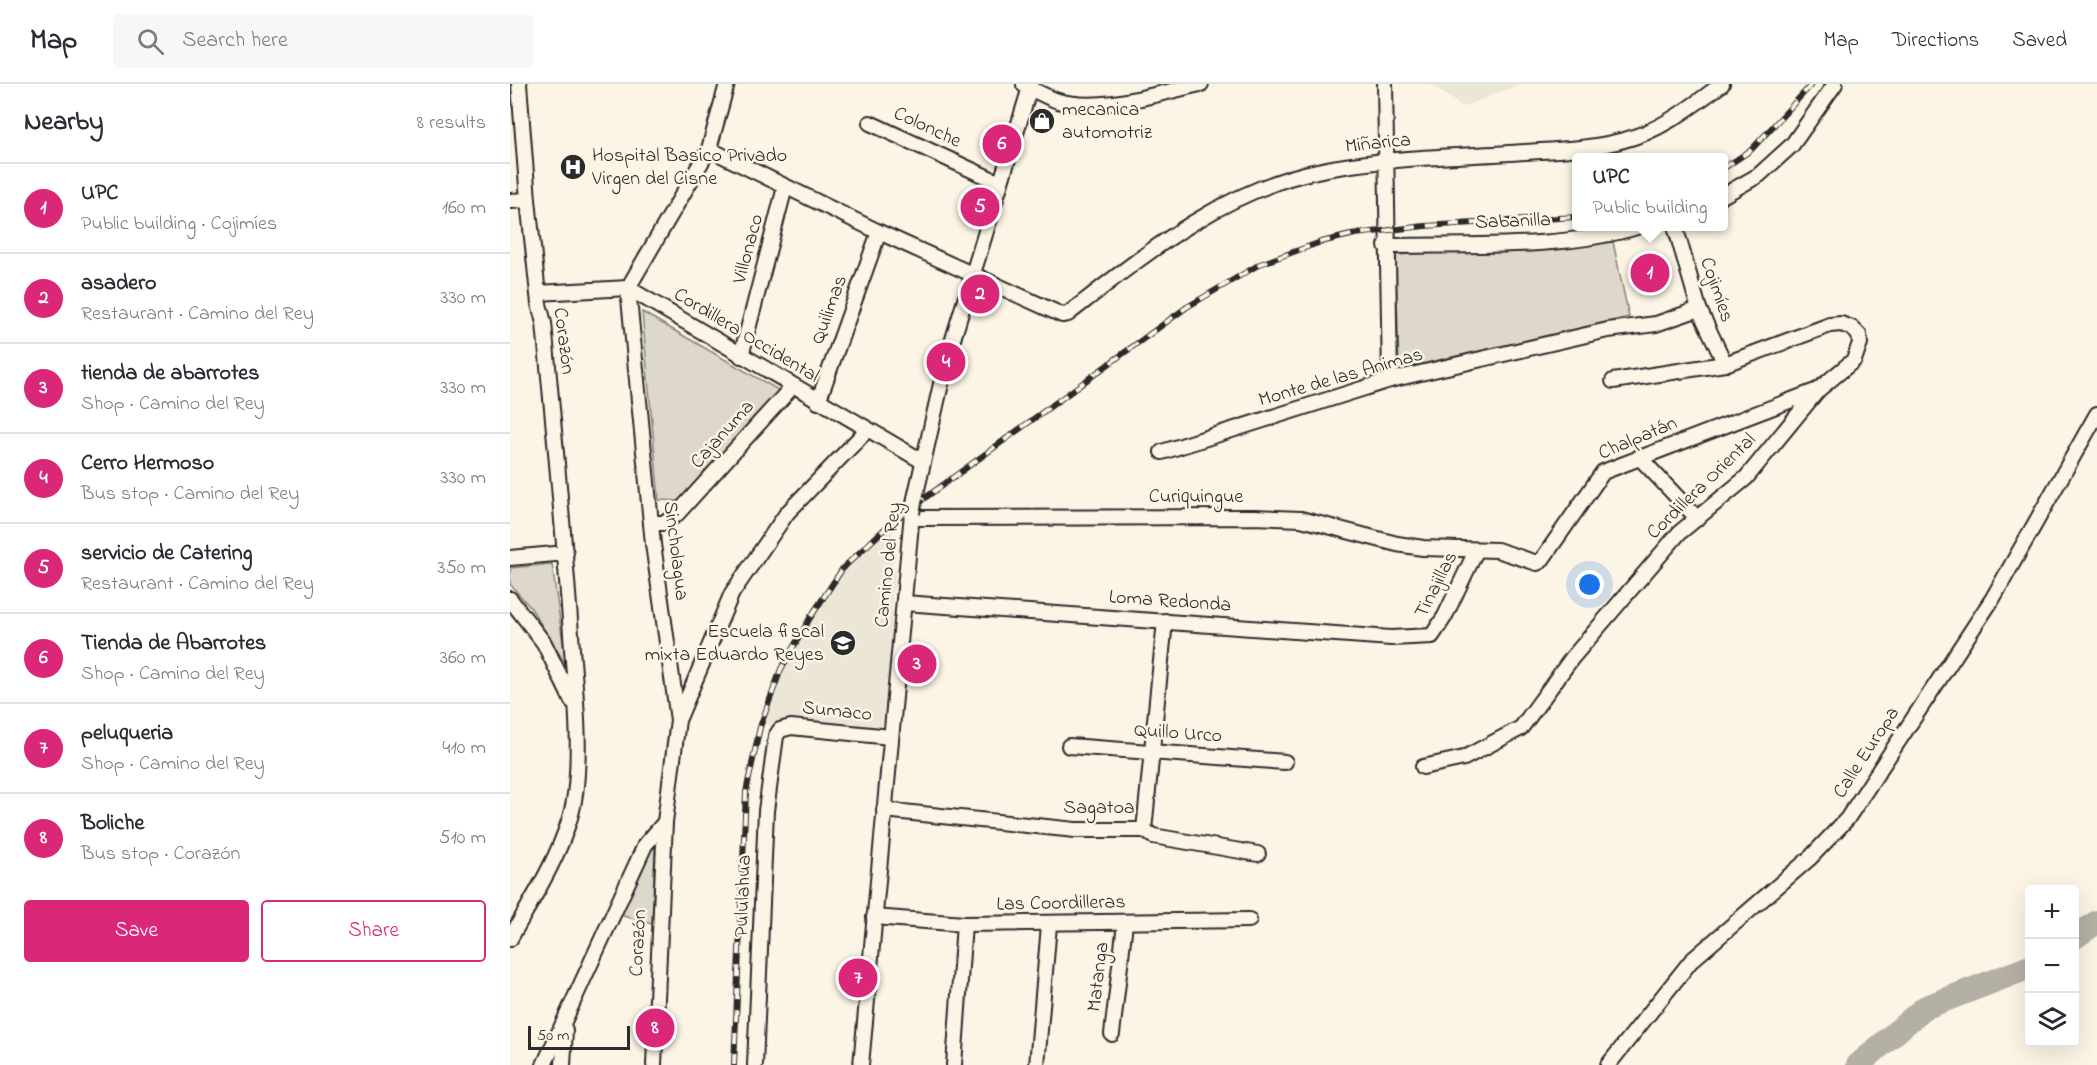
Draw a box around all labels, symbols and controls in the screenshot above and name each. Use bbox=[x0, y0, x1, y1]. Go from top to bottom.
search box bbox=[113, 14, 533, 68]
text: Map bbox=[30, 21, 77, 62]
icon: search bbox=[134, 25, 167, 58]
text: Search here bbox=[182, 25, 288, 57]
text: Map bbox=[1823, 26, 1859, 56]
text: Directions bbox=[1892, 26, 1979, 56]
text: Saved bbox=[2012, 26, 2067, 56]
place label: mecanica automotriz bbox=[1062, 96, 1153, 148]
street label: Colonche bbox=[888, 100, 966, 156]
text: Nearby bbox=[24, 104, 103, 142]
shop icon: mecanica automotriz bbox=[1027, 106, 1057, 136]
text: 8 results bbox=[417, 109, 486, 138]
pin: 6 bbox=[982, 122, 1022, 166]
street label: Miñarica bbox=[1344, 126, 1412, 162]
place label: Hospital Basico Privado Virgen del Cisne bbox=[591, 142, 787, 195]
hospital icon: Hospital Basico Privado Virgen del Cisne bbox=[558, 152, 588, 182]
popup bbox=[1572, 153, 1728, 231]
text: UPC bbox=[1592, 162, 1630, 194]
text: UPC bbox=[81, 178, 118, 210]
pin: 5 bbox=[960, 184, 1000, 230]
text: 1 bbox=[40, 194, 47, 223]
text: 160 m bbox=[442, 194, 486, 223]
text: Public building bbox=[1592, 194, 1708, 223]
street label: Sabanilla bbox=[1475, 206, 1551, 238]
text: Public building · Cojimíes bbox=[81, 210, 277, 239]
street label: Villonaco bbox=[726, 211, 772, 288]
pin: 1 bbox=[1630, 250, 1670, 296]
street label: Cojimíes bbox=[1691, 254, 1741, 326]
text: asadero bbox=[81, 268, 156, 300]
street label: Quilimas bbox=[804, 272, 856, 348]
pin: 2 bbox=[960, 272, 1000, 316]
street label: Cordillera Occidental bbox=[668, 281, 824, 391]
text: 2 bbox=[39, 284, 48, 313]
text: 330 m bbox=[440, 284, 486, 313]
text: Restaurant · Camino del Rey bbox=[81, 300, 314, 329]
street label: Corazón bbox=[545, 306, 581, 376]
pin: 4 bbox=[926, 340, 966, 384]
street label: Monte de las Animas bbox=[1255, 341, 1427, 415]
text: tienda de abarrotes bbox=[81, 358, 259, 390]
text: 3 bbox=[39, 374, 48, 403]
text: 330 m bbox=[440, 374, 486, 403]
text: Shop · Camino del Rey bbox=[81, 390, 265, 419]
street label: Cajanuma bbox=[684, 394, 762, 476]
street label: Chalpatán bbox=[1594, 409, 1682, 469]
street label: Cordillera Oriental bbox=[1641, 427, 1763, 547]
text: Cerro Hermoso bbox=[81, 448, 214, 480]
text: 4 bbox=[39, 464, 48, 493]
text: 330 m bbox=[440, 464, 486, 493]
text: Bus stop · Camino del Rey bbox=[81, 480, 299, 509]
street label: Curiquingue bbox=[1149, 483, 1243, 513]
street label: Sincholagua bbox=[654, 500, 695, 602]
street label: Camino del Rey bbox=[868, 501, 910, 629]
text: servicio de Catering bbox=[81, 538, 252, 570]
street label: Tinajillas bbox=[1408, 547, 1466, 623]
text: 5 bbox=[38, 554, 49, 583]
text: 350 m bbox=[437, 554, 486, 583]
text: Restaurant · Camino del Rey bbox=[81, 570, 314, 599]
your location bbox=[1575, 570, 1604, 599]
street label: Loma Redonda bbox=[1108, 583, 1232, 621]
place label: Escuela fiscal mixta Eduardo Reyes bbox=[645, 618, 824, 670]
text: Tienda de Abarrotes bbox=[81, 628, 266, 660]
school or university icon: Escuela fiscal mixta Eduardo Reyes bbox=[828, 628, 858, 658]
pin: 3 bbox=[898, 642, 936, 686]
text: 6 bbox=[39, 644, 48, 673]
text: 360 m bbox=[440, 644, 486, 673]
text: Shop · Camino del Rey bbox=[81, 660, 265, 689]
street label: Sumaco bbox=[801, 694, 873, 730]
street label: Calle Europa bbox=[1826, 701, 1908, 805]
street label: Quillo Urco bbox=[1133, 716, 1223, 752]
text: peluqueria bbox=[81, 718, 173, 750]
text: 7 bbox=[39, 734, 48, 763]
text: 410 m bbox=[442, 734, 486, 763]
text: Shop · Camino del Rey bbox=[81, 750, 265, 779]
street label: Sagatoa bbox=[1063, 794, 1135, 824]
text: Boliche bbox=[81, 808, 144, 840]
text: 8 bbox=[40, 824, 47, 853]
text: 510 m bbox=[439, 824, 486, 853]
text: Bus stop · Corazón bbox=[81, 840, 240, 869]
street label: Pululahua bbox=[728, 854, 760, 938]
map controls bbox=[2025, 885, 2079, 1047]
button: + bbox=[2025, 885, 2079, 939]
street label: Las Coordilleras bbox=[996, 888, 1126, 920]
button: Save bbox=[24, 900, 249, 962]
button: Share bbox=[261, 900, 486, 962]
street label: Corazón bbox=[623, 909, 655, 977]
button: − bbox=[2025, 939, 2079, 993]
street label: Matanga bbox=[1080, 940, 1119, 1014]
pin: 7 bbox=[838, 956, 878, 1000]
button: layers bbox=[2025, 993, 2079, 1047]
pin: 8 bbox=[636, 1006, 674, 1050]
scale bar bbox=[528, 1023, 630, 1050]
text: 50 m bbox=[537, 1024, 569, 1048]

